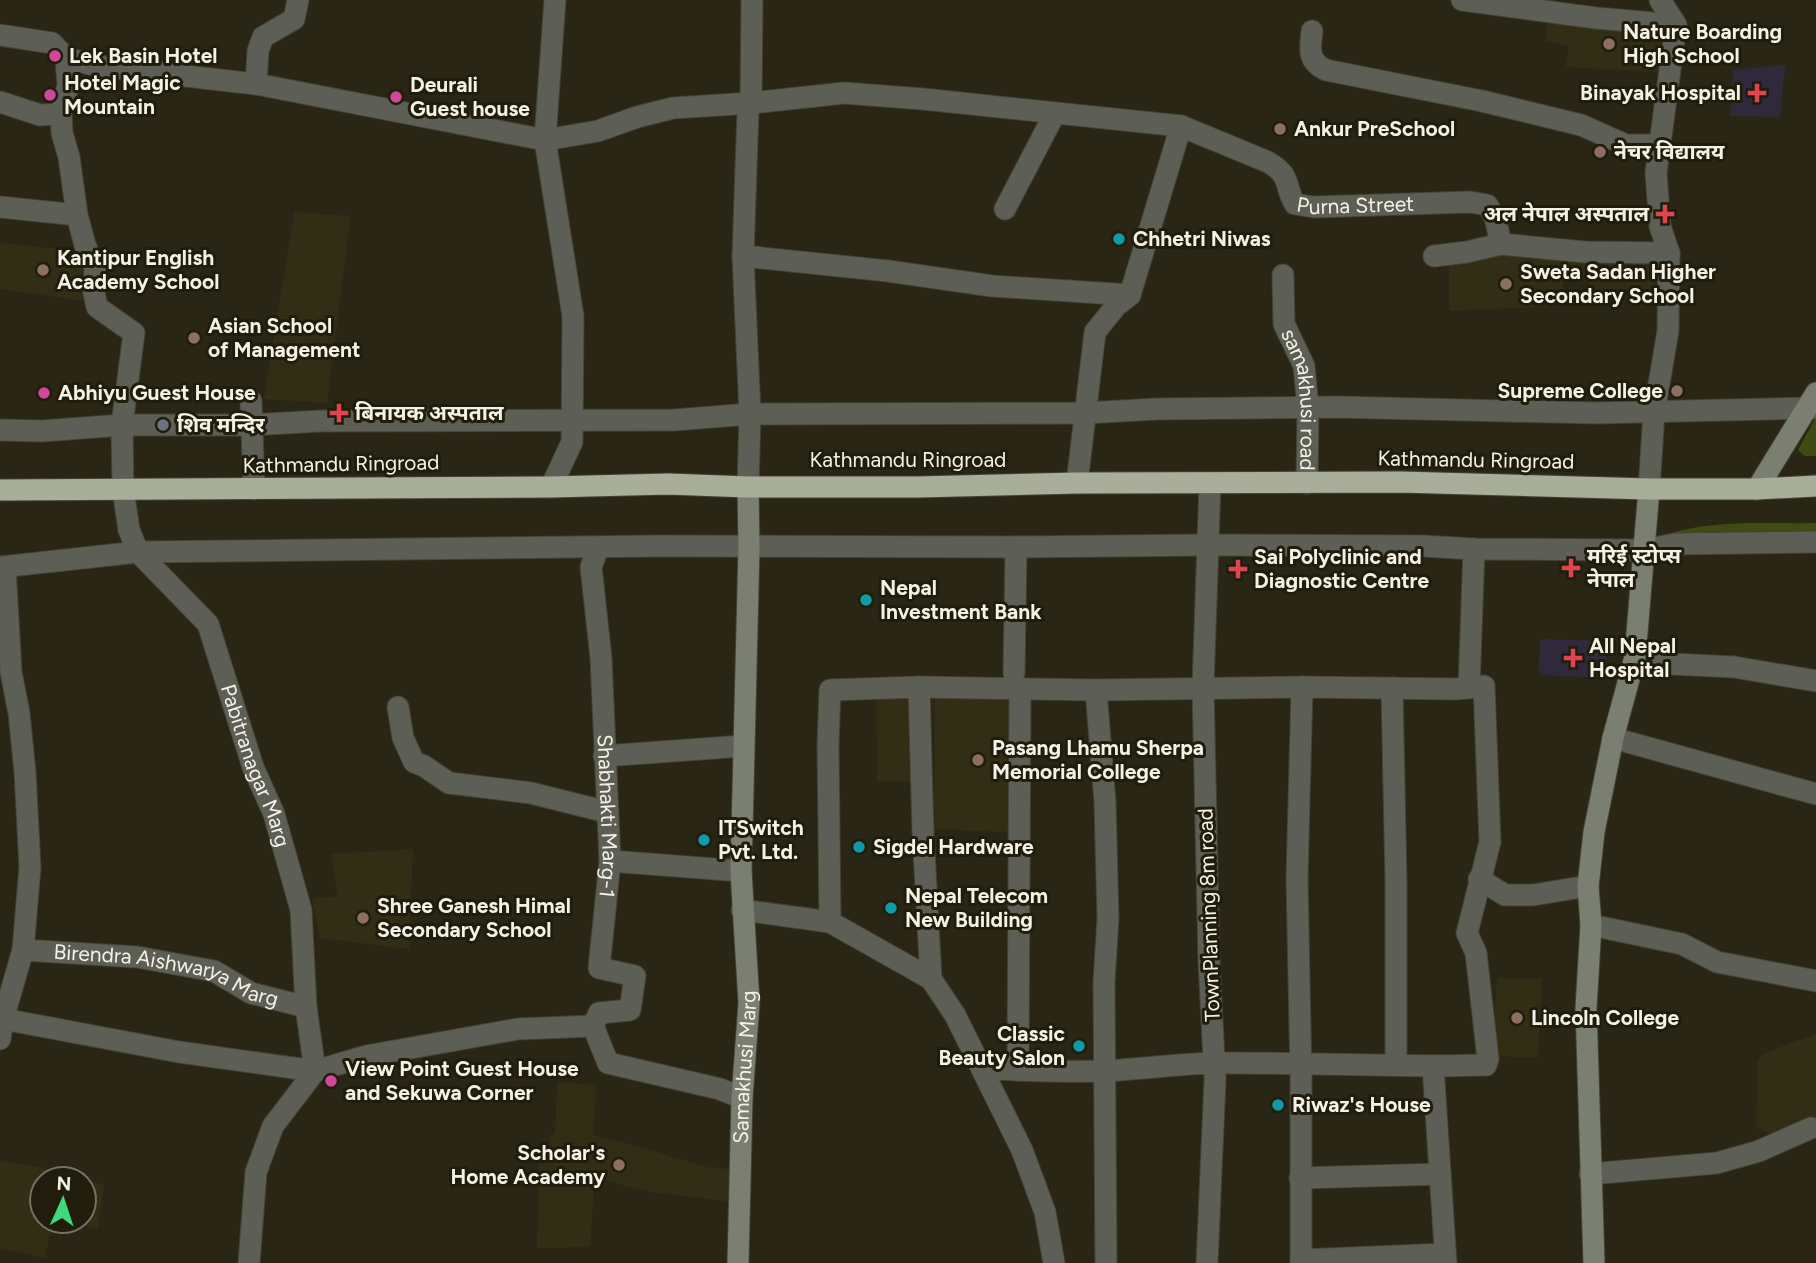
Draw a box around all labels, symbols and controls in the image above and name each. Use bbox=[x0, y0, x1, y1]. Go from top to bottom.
place label: Nature Boarding High School bbox=[1623, 19, 1782, 68]
marker: Nature Boarding High School bbox=[1601, 36, 1617, 52]
place label: Lek Basin Hotel bbox=[69, 43, 217, 68]
marker: Lek Basin Hotel bbox=[47, 48, 63, 64]
place label: Hotel Magic Mountain bbox=[64, 70, 181, 119]
place label: Deurali Guest house bbox=[410, 72, 530, 121]
place label: Binayak Hospital bbox=[1580, 80, 1741, 105]
marker: Binayak Hospital bbox=[1747, 83, 1767, 103]
marker: Hotel Magic Mountain bbox=[42, 87, 58, 103]
marker: Deurali Guest house bbox=[388, 89, 404, 105]
place label: Ankur PreSchool bbox=[1294, 116, 1455, 141]
marker: Ankur PreSchool bbox=[1272, 121, 1288, 137]
place label: नेचर विद्यालय bbox=[1614, 139, 1725, 164]
marker: नेचर विद्यालय bbox=[1592, 144, 1608, 160]
street label: Purna Street bbox=[1295, 191, 1415, 219]
place label: अल नेपाल अस्पताल bbox=[1484, 201, 1649, 226]
marker: अल नेपाल अस्पताल bbox=[1655, 204, 1675, 224]
place label: Chhetri Niwas bbox=[1133, 226, 1271, 251]
marker: Chhetri Niwas bbox=[1111, 231, 1127, 247]
place label: Kantipur English Academy School bbox=[57, 245, 219, 294]
place label: Sweta Sadan Higher Secondary School bbox=[1520, 259, 1716, 308]
marker: Kantipur English Academy School bbox=[35, 262, 51, 278]
marker: Sweta Sadan Higher Secondary School bbox=[1498, 276, 1514, 292]
place label: Asian School of Management bbox=[208, 313, 360, 362]
street label: samakhusi road bbox=[1276, 324, 1321, 471]
marker: Asian School of Management bbox=[186, 330, 202, 346]
place label: Supreme College bbox=[1498, 378, 1663, 403]
place label: Abhiyu Guest House bbox=[58, 380, 256, 405]
marker: Supreme College bbox=[1669, 383, 1685, 399]
marker: Abhiyu Guest House bbox=[36, 385, 52, 401]
place label: बिनायक अस्पताल bbox=[355, 400, 504, 425]
marker: बिनायक अस्पताल bbox=[329, 403, 349, 423]
place label: शिव मन्दिर bbox=[177, 412, 265, 437]
marker: शिव मन्दिर bbox=[155, 417, 171, 433]
street label: Kathmandu Ringroad bbox=[1377, 445, 1575, 474]
street label: Kathmandu Ringroad bbox=[810, 447, 1006, 472]
street label: Kathmandu Ringroad bbox=[242, 449, 440, 478]
place label: मरिई स्टोप्स नेपाल bbox=[1587, 543, 1681, 592]
place label: Sai Polyclinic and Diagnostic Centre bbox=[1254, 544, 1430, 593]
marker: मरिई स्टोप्स नेपाल bbox=[1561, 558, 1581, 578]
marker: Sai Polyclinic and Diagnostic Centre bbox=[1228, 559, 1248, 579]
place label: Nepal Investment Bank bbox=[880, 575, 1042, 624]
marker: Nepal Investment Bank bbox=[858, 592, 874, 608]
place label: All Nepal Hospital bbox=[1589, 633, 1676, 682]
marker: All Nepal Hospital bbox=[1563, 648, 1583, 668]
street label: Pabitranagar Marg bbox=[216, 681, 296, 850]
street label: Shabhakti Marg-1 bbox=[592, 734, 623, 899]
place label: Pasang Lhamu Sherpa Memorial College bbox=[992, 735, 1204, 784]
marker: Pasang Lhamu Sherpa Memorial College bbox=[970, 752, 986, 768]
street label: TownPlanning 8m road bbox=[1192, 808, 1225, 1022]
place label: ITSwitch Pvt. Ltd. bbox=[718, 815, 804, 864]
marker: ITSwitch Pvt. Ltd. bbox=[696, 832, 712, 848]
place label: Sigdel Hardware bbox=[873, 834, 1034, 859]
marker: Sigdel Hardware bbox=[851, 839, 867, 855]
place label: Nepal Telecom New Building bbox=[905, 883, 1048, 932]
place label: Shree Ganesh Himal Secondary School bbox=[377, 893, 571, 942]
marker: Nepal Telecom New Building bbox=[883, 900, 899, 916]
marker: Shree Ganesh Himal Secondary School bbox=[355, 910, 371, 926]
street label: Birendra Aishwarya Marg bbox=[53, 939, 281, 1011]
street label: Samakhusi Marg bbox=[728, 990, 761, 1144]
place label: Lincoln College bbox=[1531, 1005, 1679, 1030]
marker: Lincoln College bbox=[1509, 1010, 1525, 1026]
place label: Classic Beauty Salon bbox=[939, 1021, 1066, 1070]
marker: Classic Beauty Salon bbox=[1071, 1038, 1087, 1054]
place label: View Point Guest House and Sekuwa Corner bbox=[345, 1056, 579, 1105]
marker: View Point Guest House and Sekuwa Corner bbox=[323, 1073, 339, 1089]
place label: Riwaz's House bbox=[1292, 1092, 1431, 1117]
marker: Riwaz's House bbox=[1270, 1097, 1286, 1113]
place label: Scholar's Home Academy bbox=[450, 1140, 606, 1189]
marker: Scholar's Home Academy bbox=[611, 1157, 627, 1173]
north arrow bbox=[28, 1165, 98, 1235]
text: N bbox=[56, 1172, 72, 1195]

